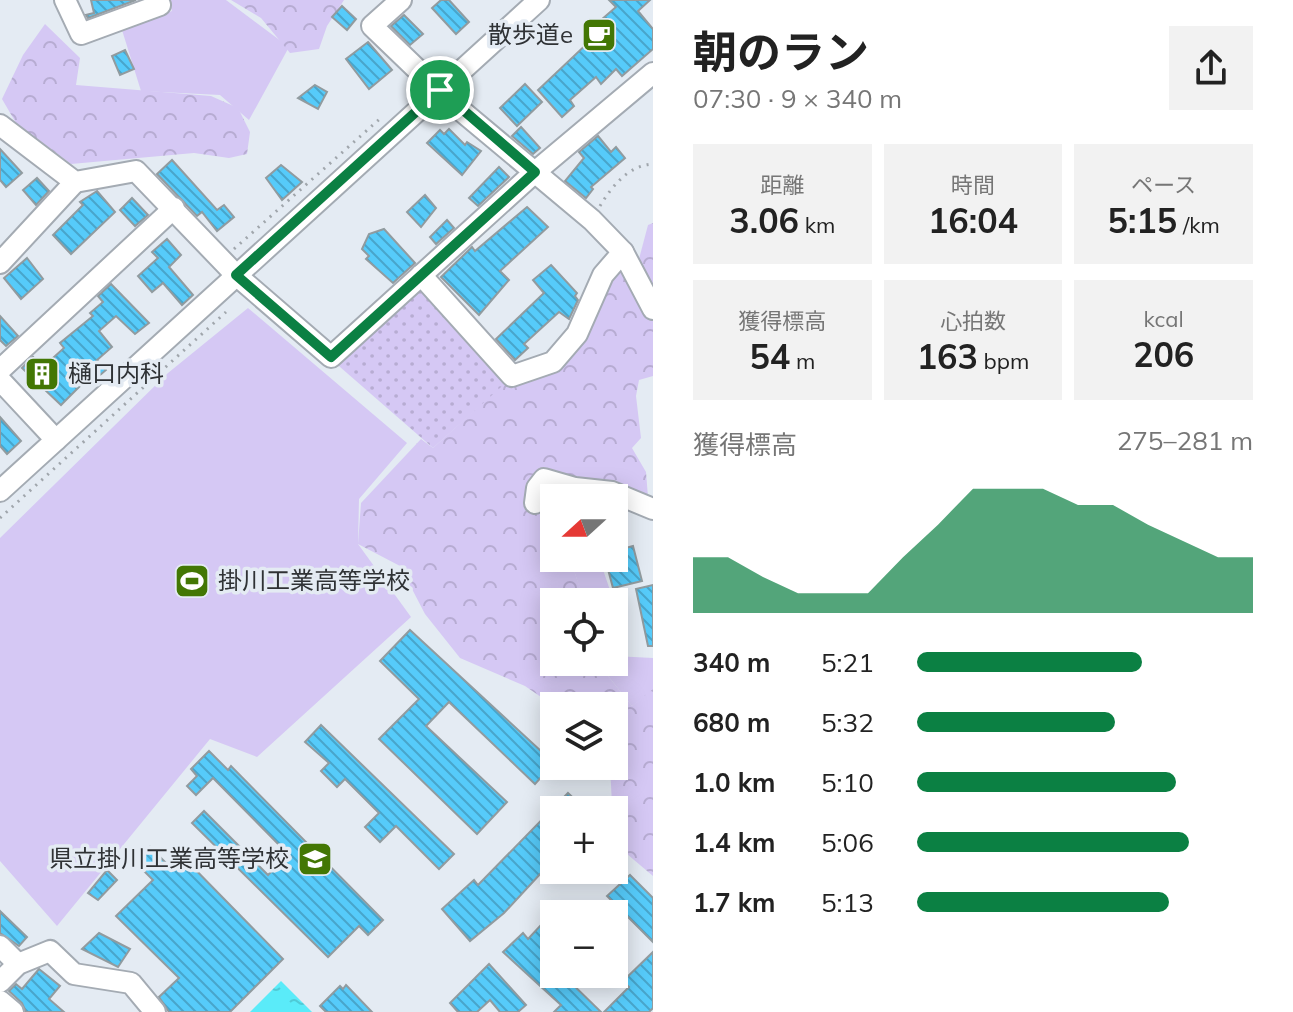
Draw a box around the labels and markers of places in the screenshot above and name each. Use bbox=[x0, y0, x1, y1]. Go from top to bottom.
cafe icon: 散歩道e bbox=[580, 16, 618, 54]
place label: 散歩道e bbox=[488, 19, 573, 49]
pin bbox=[406, 56, 474, 124]
building icon: 樋口内科 bbox=[23, 355, 61, 393]
place label: 樋口内科 bbox=[68, 358, 164, 388]
sports icon: 掛川工業高等学校 bbox=[173, 562, 211, 600]
place label: 掛川工業高等学校 bbox=[218, 565, 410, 595]
school or university icon: 県立掛川工業高等学校 bbox=[296, 840, 334, 878]
place label: 県立掛川工業高等学校 bbox=[49, 843, 289, 873]

